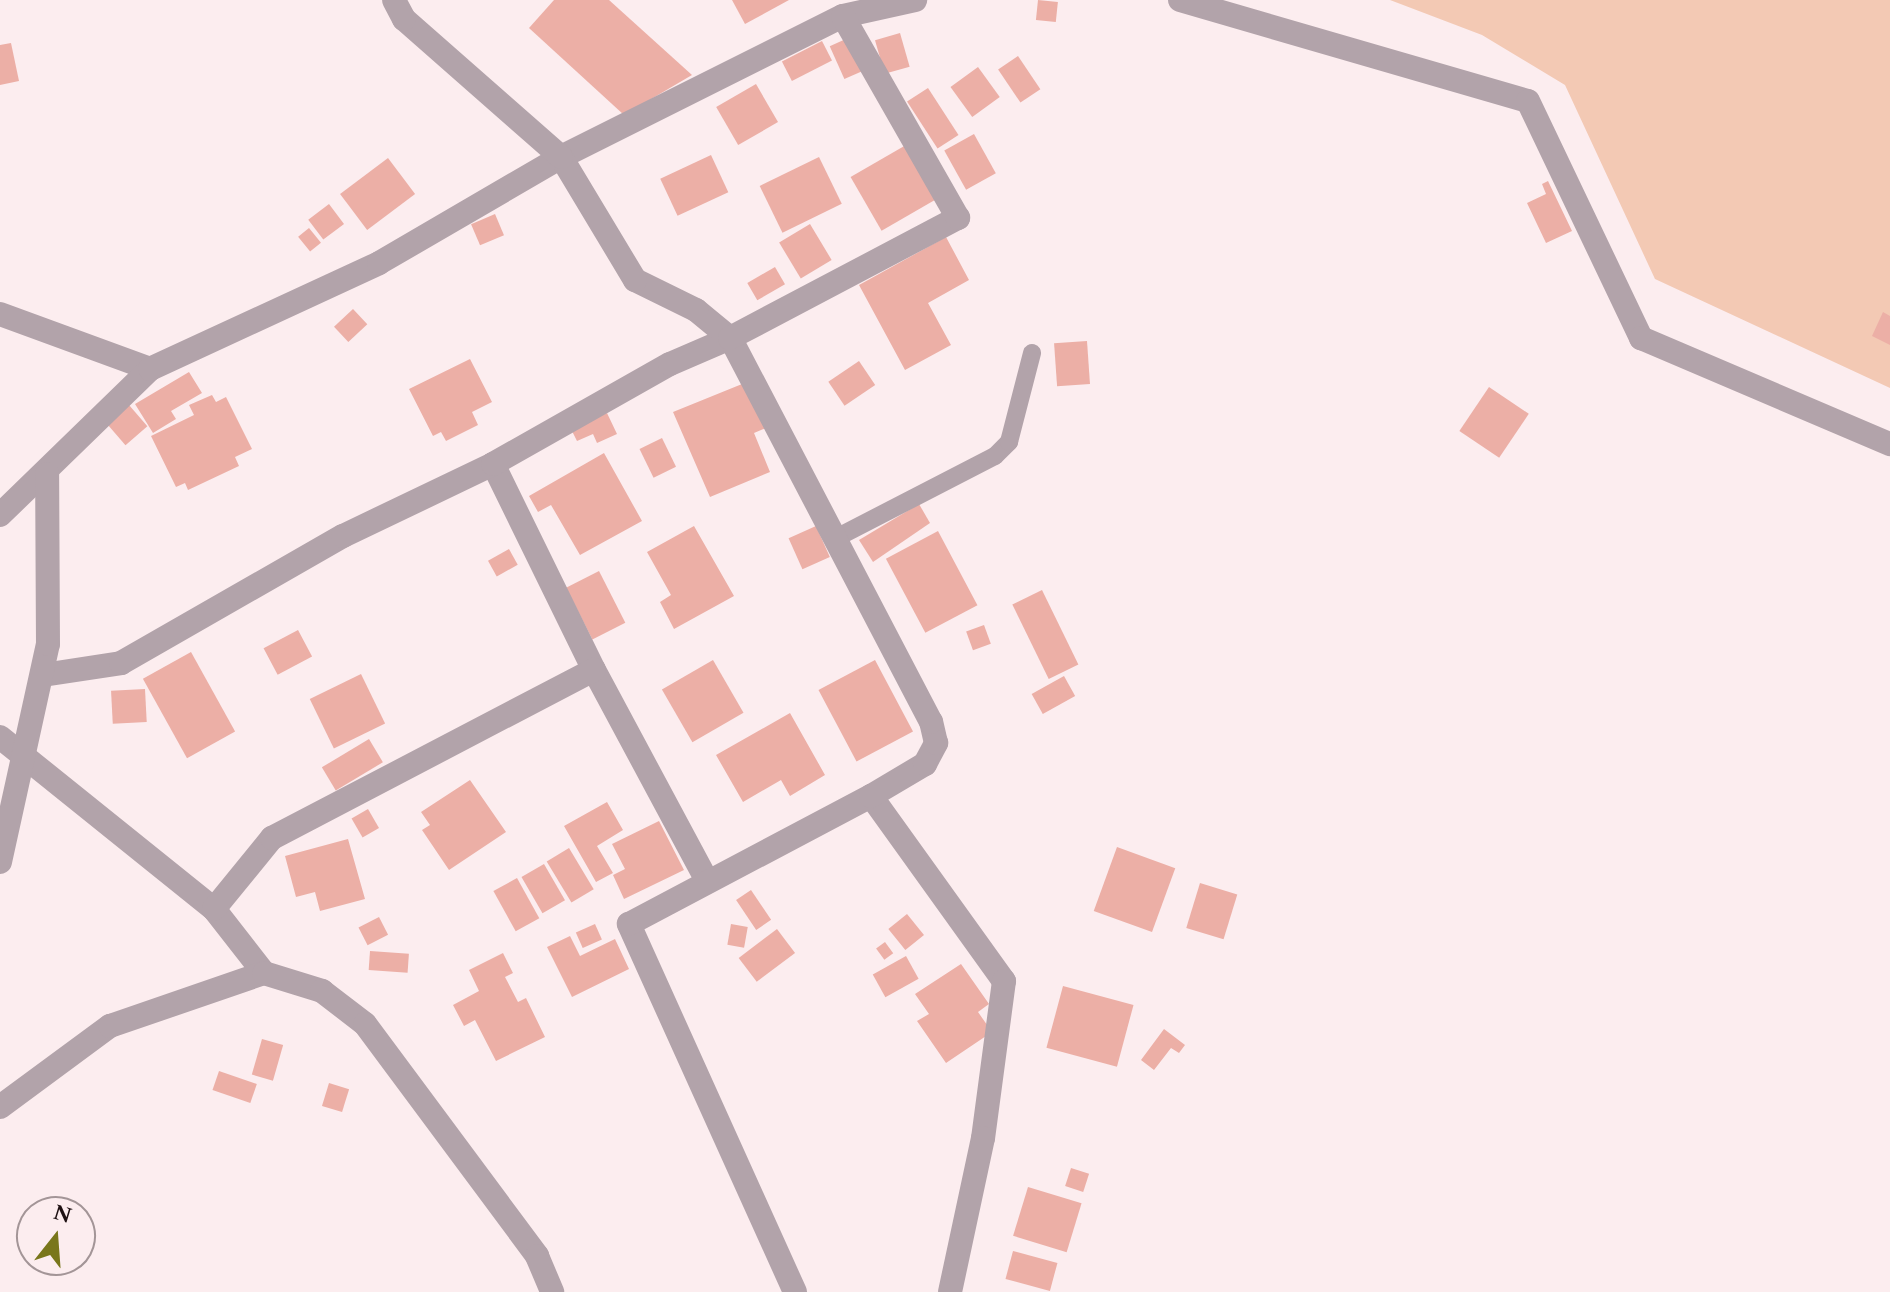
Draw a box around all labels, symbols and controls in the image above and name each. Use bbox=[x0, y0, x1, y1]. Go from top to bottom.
north arrow bbox=[16, 1196, 96, 1276]
text: N bbox=[49, 1196, 76, 1233]

